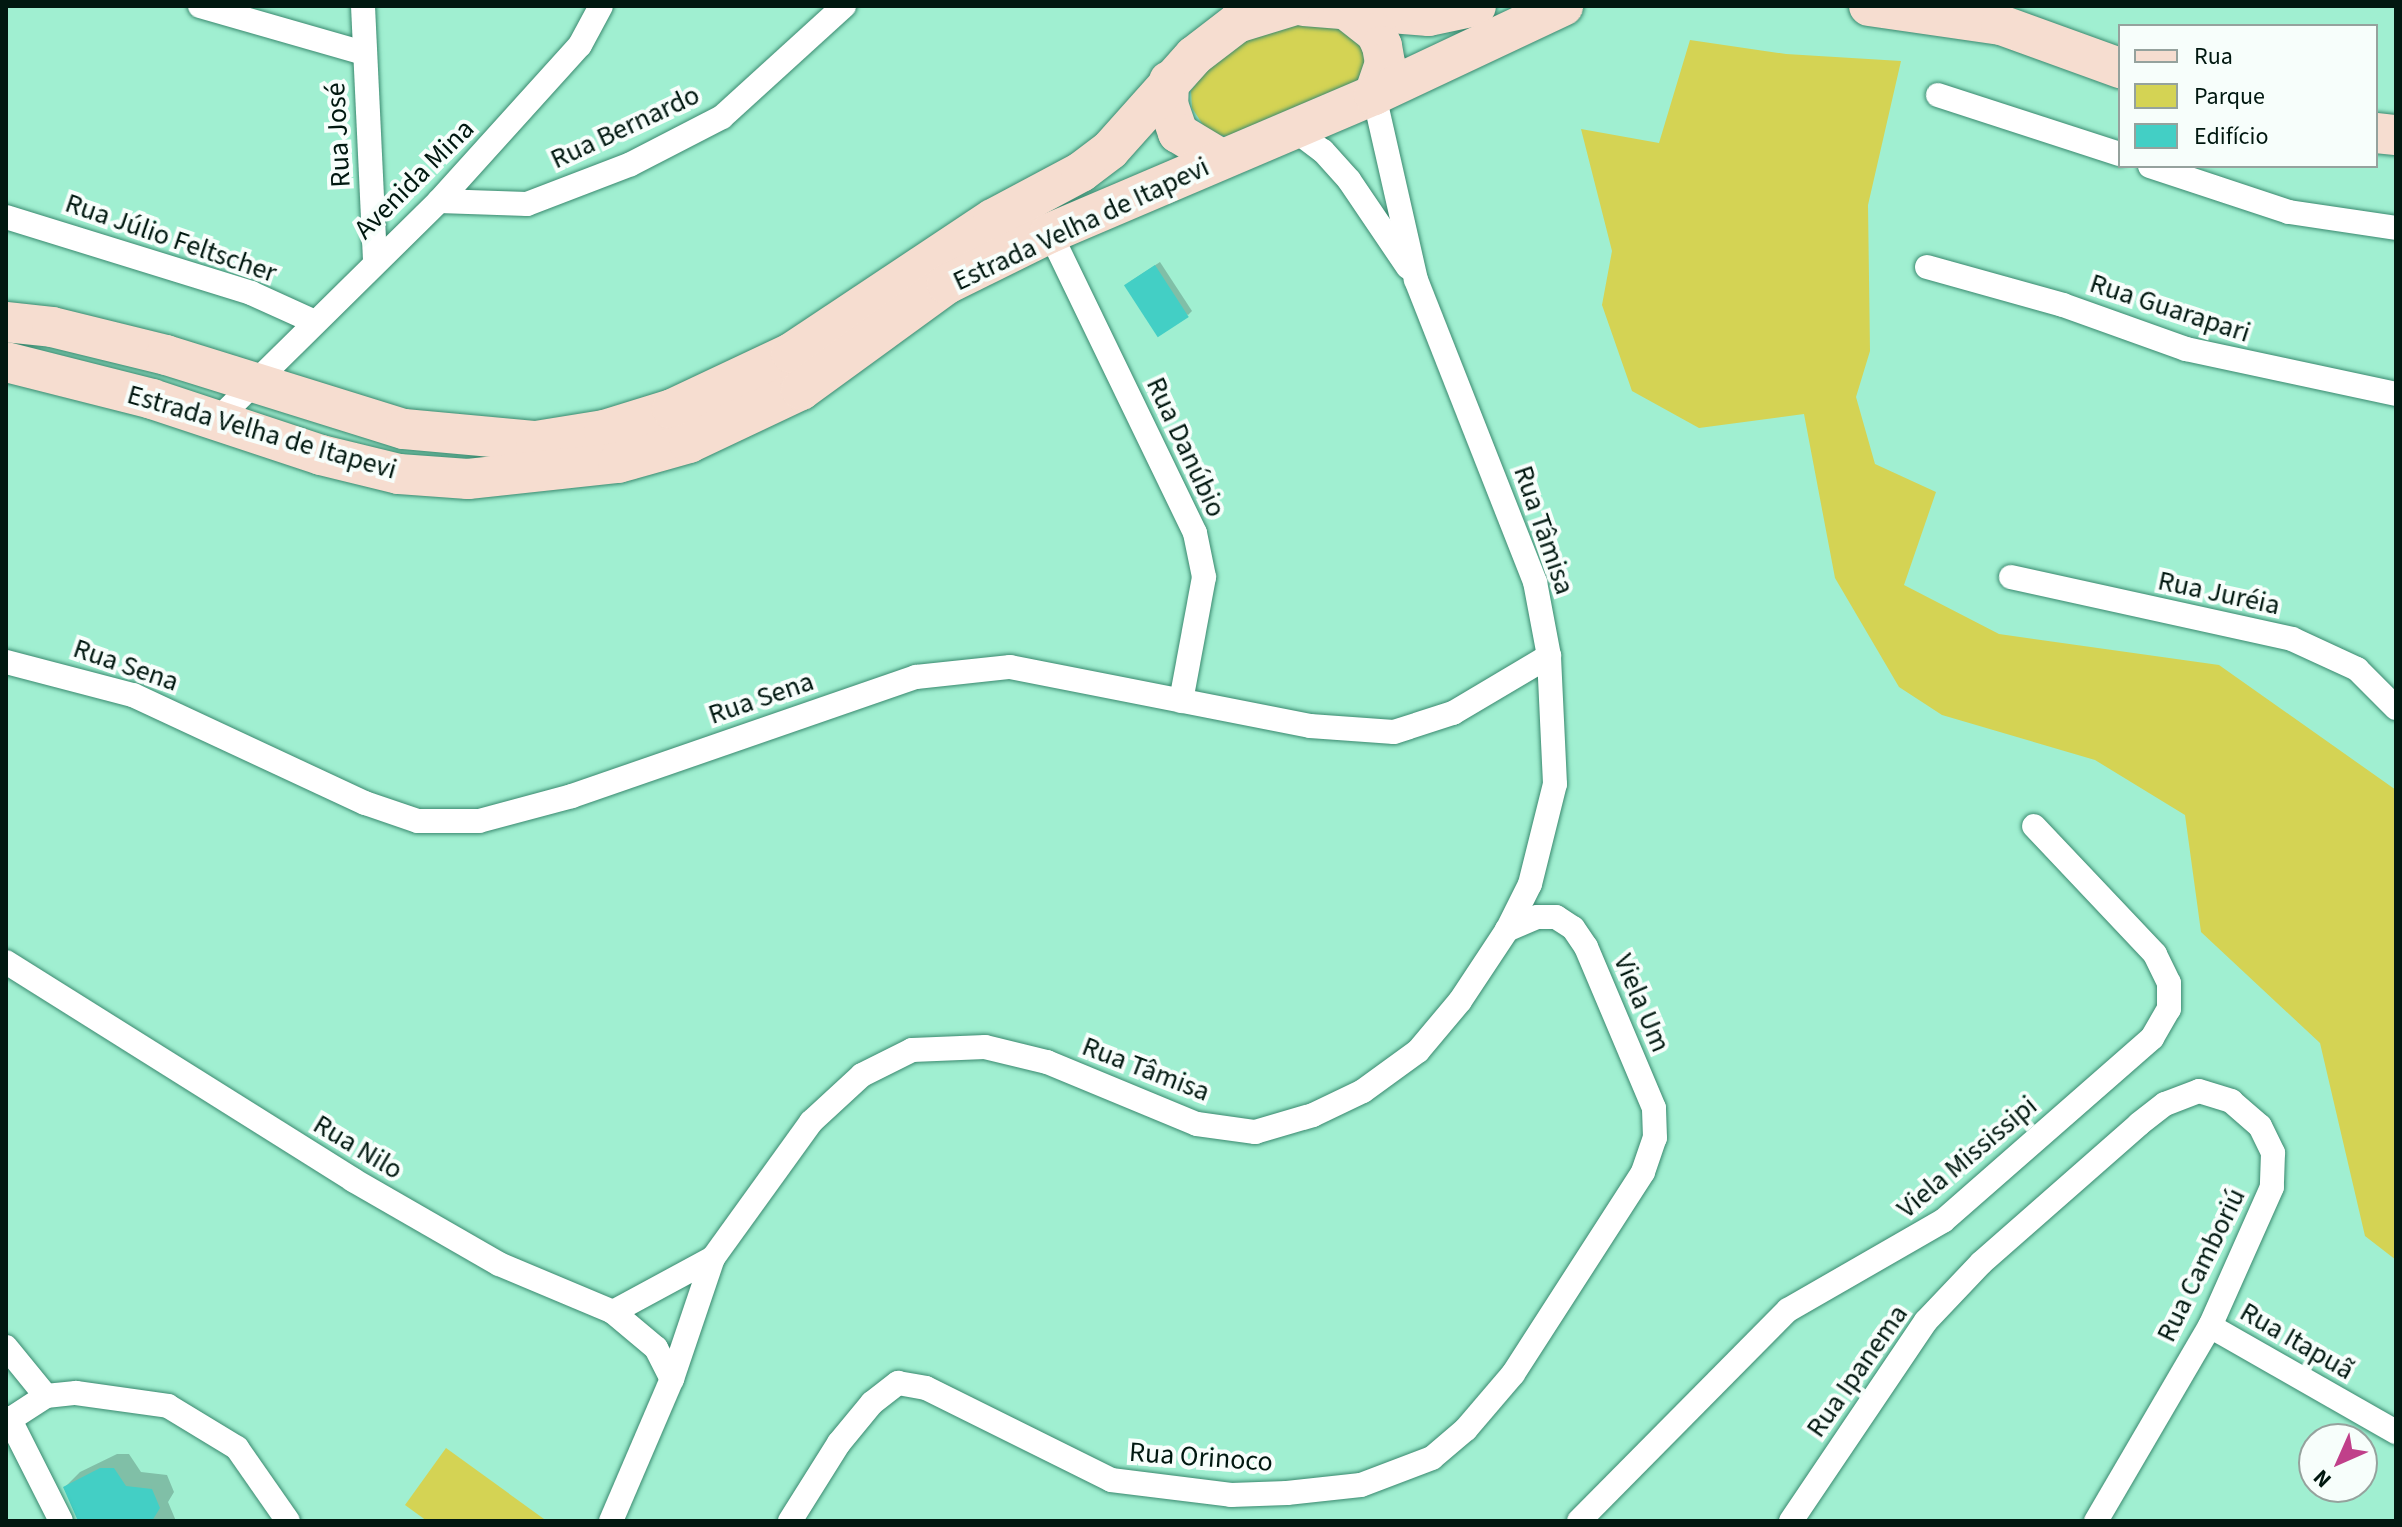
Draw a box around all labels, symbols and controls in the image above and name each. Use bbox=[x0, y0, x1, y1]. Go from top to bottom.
legend bbox=[2118, 24, 2378, 168]
text: Rua bbox=[2194, 39, 2233, 74]
street label: Rua Bernardo bbox=[545, 78, 705, 176]
text: Parque bbox=[2194, 79, 2265, 114]
street label: Rua José bbox=[318, 82, 358, 188]
street label: Avenida Mina bbox=[347, 112, 481, 246]
text: Edifício bbox=[2194, 119, 2268, 154]
street label: Estrada Velha de Itapevi bbox=[948, 150, 1214, 298]
street label: Rua Júlio Feltscher bbox=[61, 186, 281, 290]
street label: Rua Guarapari bbox=[2086, 266, 2254, 350]
street label: Rua Danúbio bbox=[1139, 372, 1233, 522]
street label: Estrada Velha de Itapevi bbox=[123, 377, 401, 487]
street label: Rua Tâmisa bbox=[1506, 461, 1582, 599]
street label: Rua Juréia bbox=[2155, 564, 2283, 622]
street label: Rua Sena bbox=[69, 631, 183, 699]
street label: Rua Sena bbox=[704, 664, 818, 732]
street label: Viela Um bbox=[1606, 949, 1678, 1057]
street label: Rua Tâmisa bbox=[1077, 1029, 1215, 1109]
street label: Viela Mississipi bbox=[1890, 1089, 2044, 1225]
street label: Rua Nilo bbox=[307, 1107, 409, 1187]
street label: Rua Camboriú bbox=[2149, 1183, 2253, 1347]
street label: Rua Itapuã bbox=[2234, 1295, 2360, 1387]
street label: Rua Ipanema bbox=[1799, 1298, 1915, 1444]
north arrow bbox=[2298, 1423, 2378, 1503]
street label: Rua Orinoco bbox=[1128, 1435, 1274, 1479]
text: N bbox=[2306, 1462, 2339, 1495]

